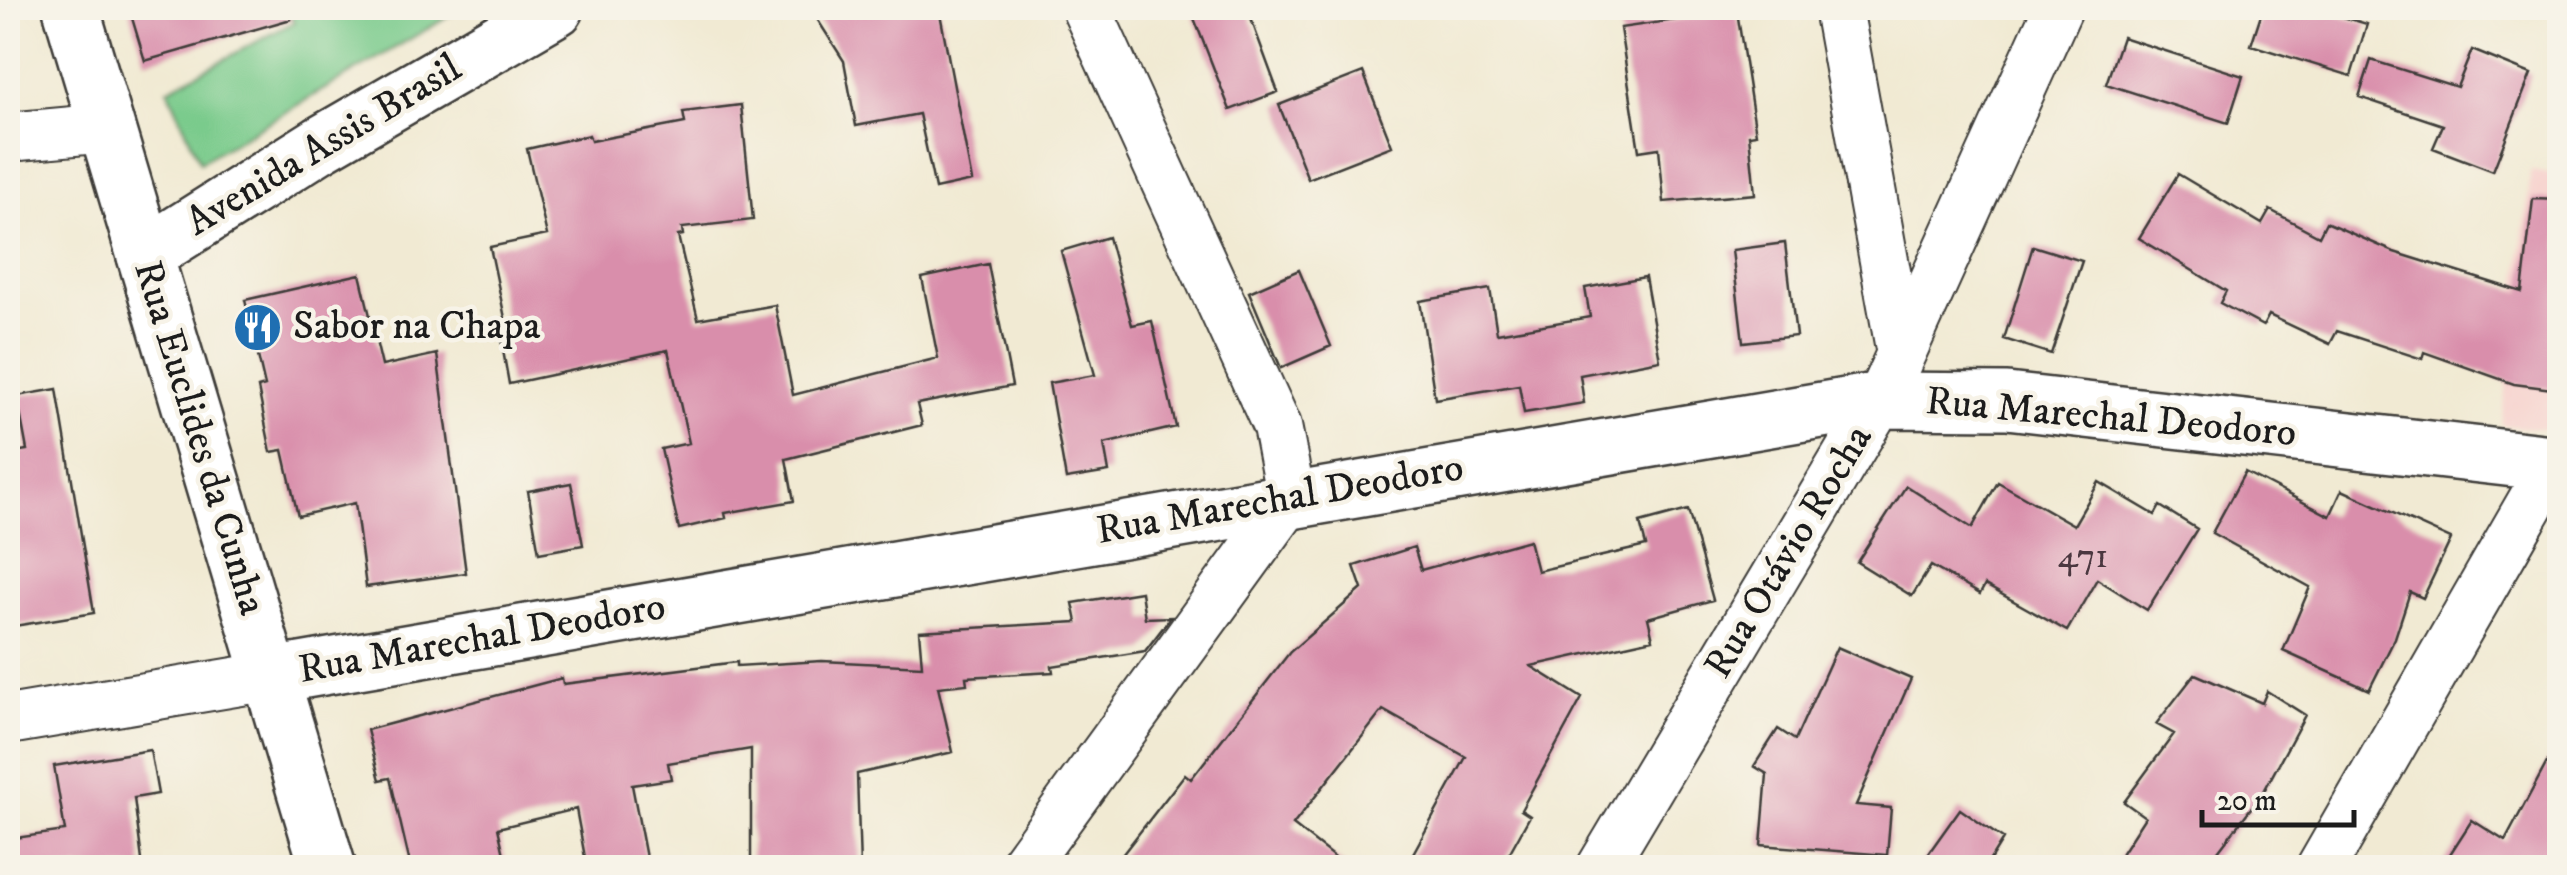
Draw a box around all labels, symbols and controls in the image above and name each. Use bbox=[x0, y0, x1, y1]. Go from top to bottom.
street label: Avenida Assis Brasil bbox=[177, 44, 471, 248]
street label: Rua Euclides da Cunha bbox=[121, 255, 277, 621]
restaurant icon: Sabor na Chapa bbox=[232, 301, 284, 353]
place label: Sabor na Chapa bbox=[293, 302, 541, 352]
street label: Rua Marechal Deodoro bbox=[1924, 377, 2298, 459]
street label: Rua Otávio Rocha bbox=[1694, 416, 1884, 688]
street label: Rua Marechal Deodoro bbox=[1093, 443, 1467, 557]
house number: 471 bbox=[2058, 535, 2108, 579]
street label: Rua Marechal Deodoro bbox=[295, 582, 669, 696]
scale bar bbox=[2202, 765, 2354, 827]
text: 20 m bbox=[2217, 783, 2277, 820]

